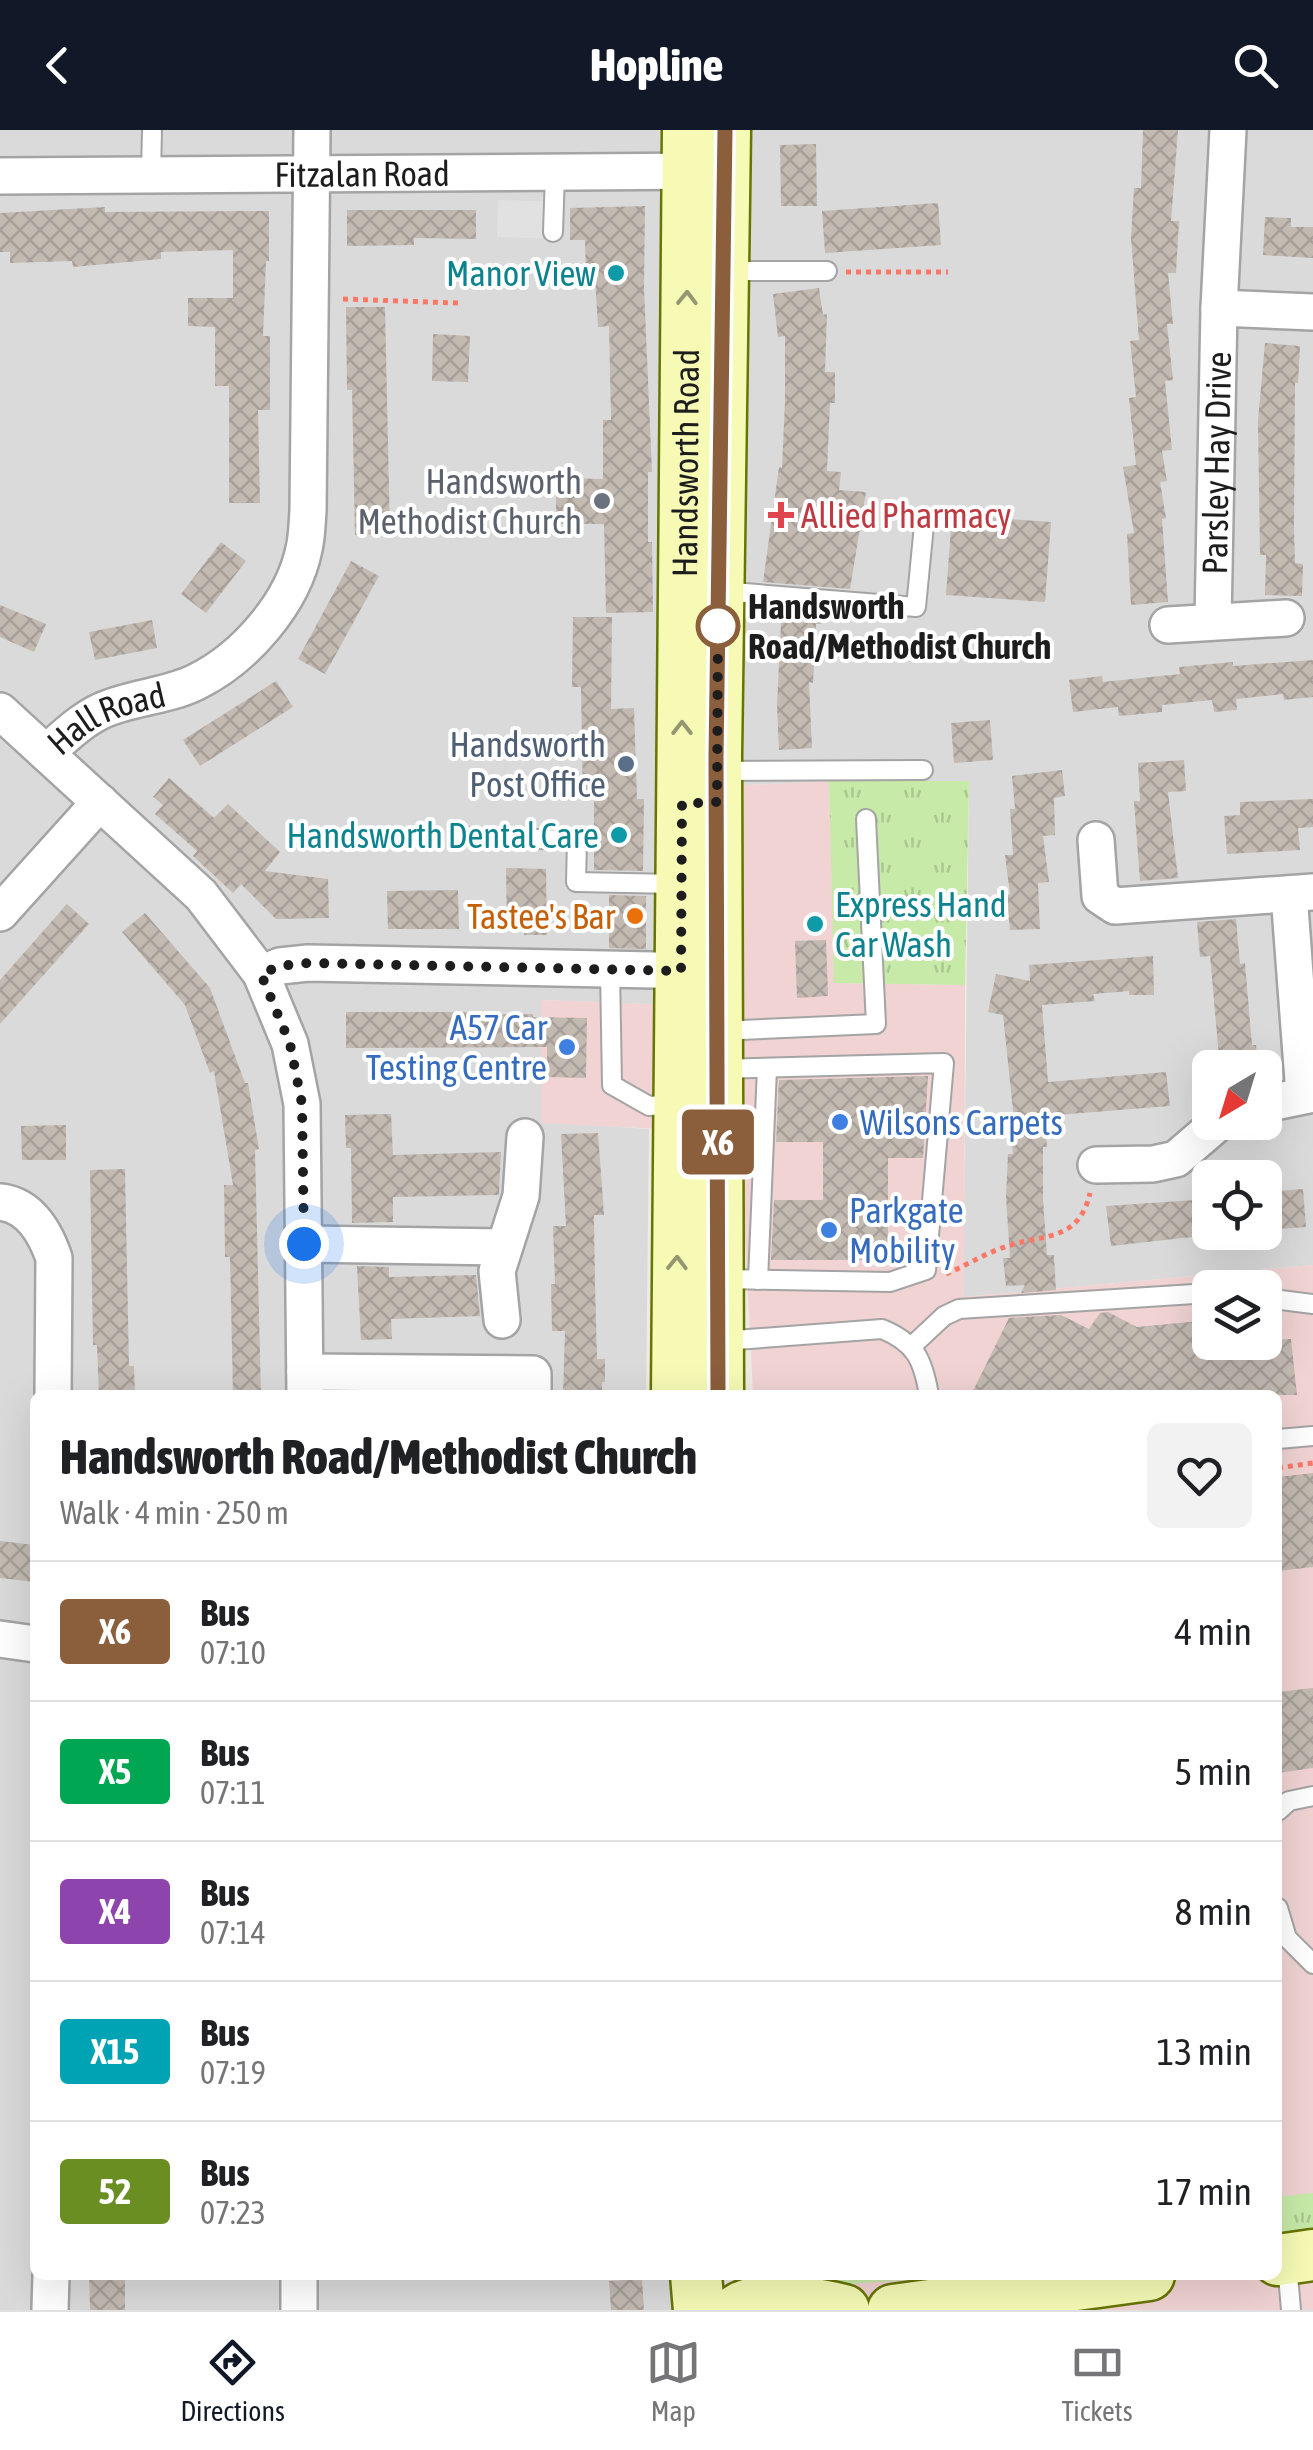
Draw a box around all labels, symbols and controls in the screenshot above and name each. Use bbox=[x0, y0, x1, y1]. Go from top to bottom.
icon: back bbox=[30, 38, 85, 93]
icon: search bbox=[1228, 38, 1283, 93]
text: Hopline bbox=[590, 39, 723, 91]
street label: Fitzalan Road bbox=[274, 153, 450, 194]
place label: Manor View bbox=[446, 253, 596, 293]
marker: Manor View bbox=[605, 262, 627, 284]
one-way arrow bbox=[676, 289, 697, 305]
street label: Handsworth Road bbox=[664, 349, 706, 577]
street label: Parsley Hay Drive bbox=[1194, 351, 1238, 575]
place label: Handsworth Methodist Church bbox=[357, 461, 582, 541]
marker: Handsworth Methodist Church bbox=[591, 490, 613, 512]
place label: Allied Pharmacy bbox=[801, 495, 1011, 535]
marker: Allied Pharmacy bbox=[770, 504, 792, 526]
place label: Handsworth Road/Methodist Church bbox=[748, 586, 1051, 666]
marker: Handsworth Road/Methodist Church bbox=[697, 605, 739, 647]
street label: Hall Road bbox=[39, 674, 169, 762]
one-way arrow bbox=[671, 719, 693, 734]
place label: Handsworth Post Office bbox=[449, 724, 606, 804]
marker: Handsworth Post Office bbox=[615, 753, 637, 775]
place label: Handsworth Dental Care bbox=[287, 815, 599, 855]
marker: Handsworth Dental Care bbox=[608, 824, 630, 846]
place label: Express Hand Car Wash bbox=[835, 884, 1007, 964]
place label: Tastee's Bar bbox=[467, 896, 616, 936]
marker: Tastee's Bar bbox=[624, 905, 646, 927]
marker: Express Hand Car Wash bbox=[804, 913, 826, 935]
place label: A57 Car Testing Centre bbox=[366, 1007, 548, 1087]
marker: A57 Car Testing Centre bbox=[556, 1036, 578, 1058]
north arrow bbox=[1192, 1050, 1282, 1140]
map controls bbox=[1192, 1050, 1282, 1360]
place label: Wilsons Carpets bbox=[860, 1102, 1063, 1142]
line badge: X6 bbox=[673, 1110, 763, 1174]
marker: Wilsons Carpets bbox=[829, 1111, 851, 1133]
text: X6 bbox=[702, 1122, 734, 1162]
button: locate bbox=[1192, 1160, 1282, 1250]
place label: Parkgate Mobility bbox=[849, 1190, 964, 1270]
your location bbox=[279, 1219, 329, 1269]
marker: Parkgate Mobility bbox=[818, 1219, 840, 1241]
one-way arrow bbox=[666, 1254, 688, 1270]
button: layers bbox=[1192, 1270, 1282, 1360]
button: heart bbox=[1147, 1423, 1252, 1528]
text: Handsworth Road/Methodist Church bbox=[60, 1429, 697, 1484]
text: Walk · 4 min · 250 m bbox=[60, 1494, 289, 1531]
text: Bus bbox=[200, 1591, 250, 1634]
text: 4 min bbox=[1174, 1610, 1252, 1653]
text: X6 bbox=[99, 1611, 131, 1651]
text: 07:10 bbox=[200, 1634, 266, 1671]
text: Bus bbox=[200, 1731, 250, 1774]
text: 5 min bbox=[1174, 1750, 1252, 1793]
text: X5 bbox=[99, 1751, 131, 1791]
text: 07:11 bbox=[200, 1774, 266, 1811]
text: Bus bbox=[200, 1871, 250, 1914]
text: 8 min bbox=[1174, 1890, 1252, 1933]
text: X4 bbox=[99, 1891, 131, 1931]
text: 07:14 bbox=[200, 1914, 266, 1951]
text: Bus bbox=[200, 2011, 250, 2054]
text: 13 min bbox=[1157, 2030, 1252, 2073]
text: X15 bbox=[91, 2031, 139, 2071]
text: 07:19 bbox=[200, 2054, 266, 2091]
text: Bus bbox=[200, 2151, 250, 2194]
text: 17 min bbox=[1157, 2170, 1252, 2213]
text: 52 bbox=[99, 2171, 131, 2211]
text: 07:23 bbox=[200, 2194, 266, 2231]
tab: Directions bbox=[180, 2335, 285, 2427]
tab: Map bbox=[646, 2335, 701, 2427]
tab: Tickets bbox=[1062, 2335, 1133, 2427]

